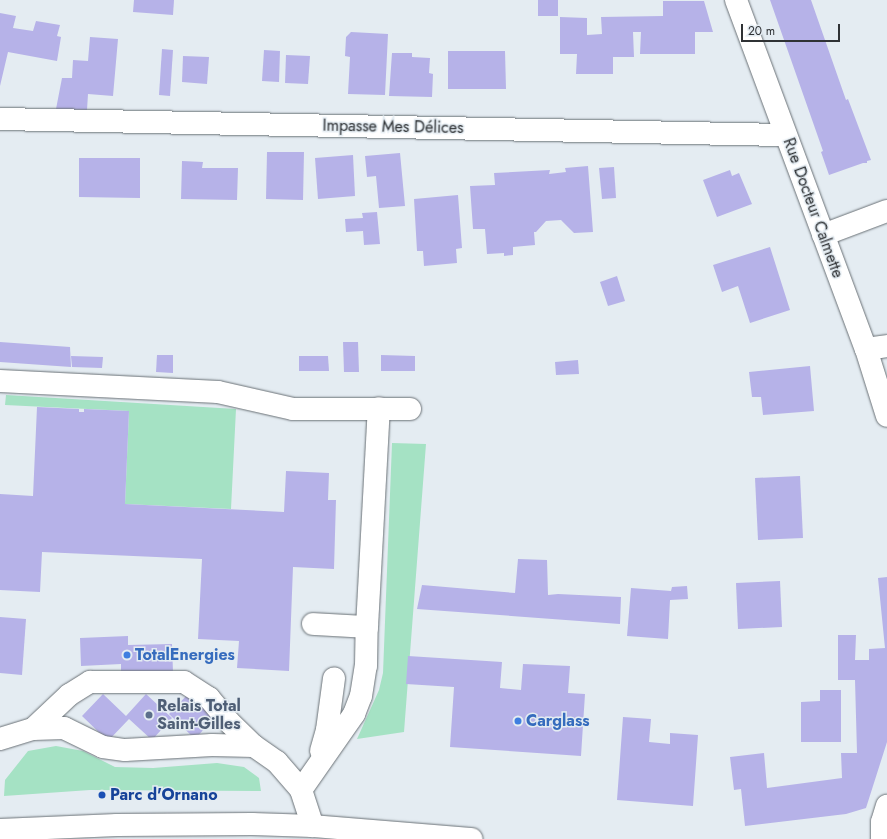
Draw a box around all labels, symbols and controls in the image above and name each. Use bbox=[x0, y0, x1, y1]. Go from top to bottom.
scale bar bbox=[743, 16, 842, 42]
text: 20 m bbox=[748, 22, 775, 40]
street label: Impasse Mes Délices bbox=[322, 116, 464, 138]
street label: Rue Docteur Calmette bbox=[779, 135, 847, 281]
place label: TotalEnergies bbox=[135, 645, 235, 665]
marker: TotalEnergies bbox=[122, 650, 132, 660]
place label: Relais Total Saint-Gilles bbox=[157, 696, 241, 734]
marker: Relais Total Saint-Gilles bbox=[144, 710, 154, 720]
place label: Carglass bbox=[526, 711, 589, 731]
marker: Carglass bbox=[513, 716, 523, 726]
place label: Parc d'Ornano bbox=[110, 785, 218, 805]
marker: Parc d'Ornano bbox=[97, 790, 107, 800]

